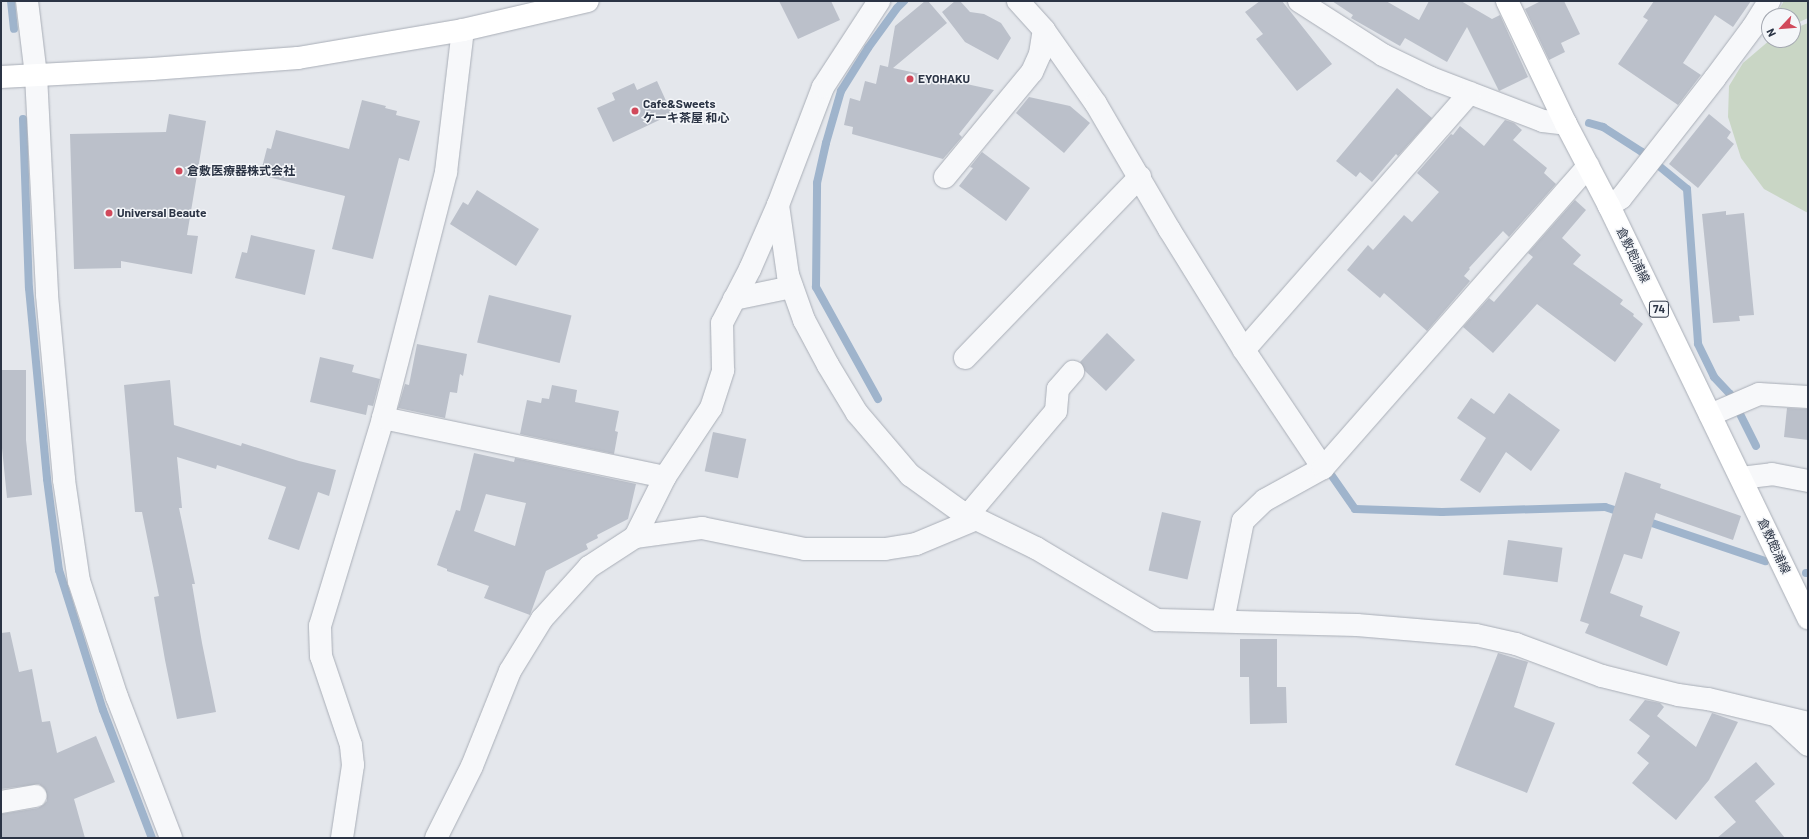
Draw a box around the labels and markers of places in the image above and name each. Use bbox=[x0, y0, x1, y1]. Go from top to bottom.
place label: EYOHAKU bbox=[918, 72, 970, 86]
marker: EYOHAKU bbox=[905, 74, 915, 84]
place label: Cafe&Sweets ケーキ茶屋 和心 bbox=[643, 97, 729, 125]
marker: Cafe&Sweets ケーキ茶屋 和心 bbox=[630, 106, 640, 116]
place label: 倉敷医療器株式会社 bbox=[187, 164, 295, 178]
marker: 倉敷医療器株式会社 bbox=[174, 166, 184, 176]
place label: Universal Beaute bbox=[117, 206, 207, 220]
marker: Universal Beaute bbox=[104, 208, 114, 218]

